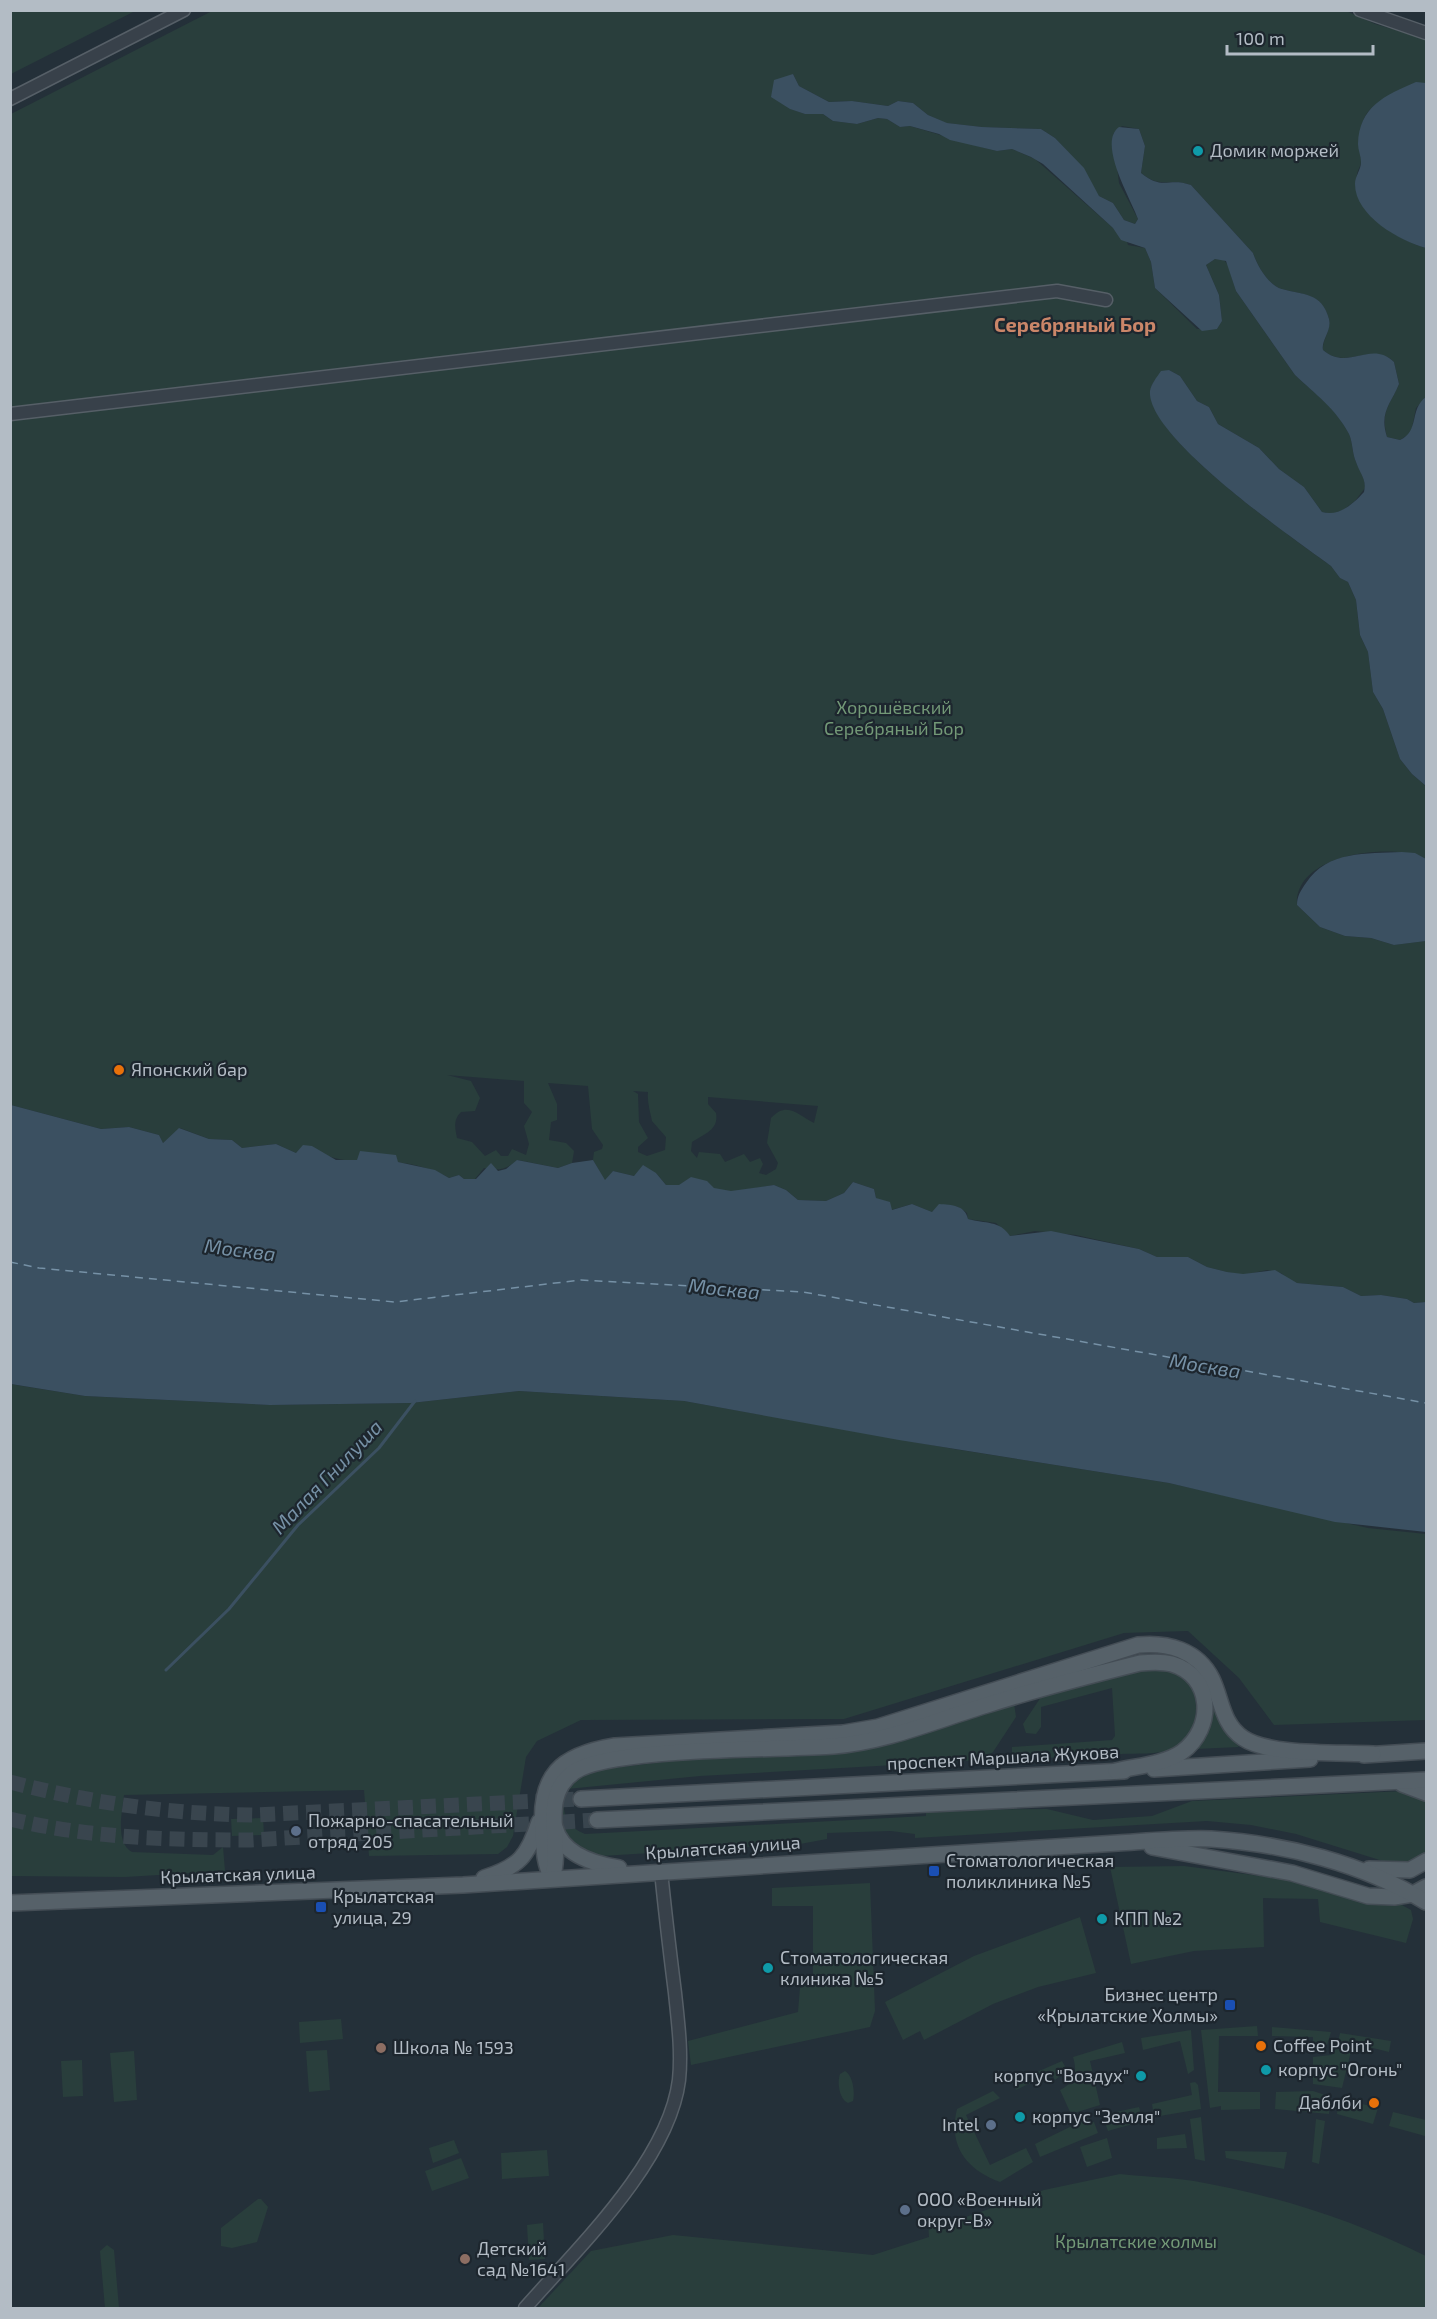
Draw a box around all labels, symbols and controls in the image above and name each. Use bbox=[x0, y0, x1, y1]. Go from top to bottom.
scale bar bbox=[1227, 18, 1372, 56]
text: 100 m bbox=[1236, 27, 1285, 49]
place label: Домик моржей bbox=[1210, 139, 1339, 161]
marker: Домик моржей bbox=[1191, 144, 1205, 158]
district label: Серебряный Бор bbox=[994, 312, 1156, 336]
park label: Хорошёвский Серебряный Бор bbox=[824, 696, 964, 739]
place label: Японский бар bbox=[131, 1058, 248, 1080]
marker: Японский бар bbox=[112, 1063, 126, 1077]
water label: Москва bbox=[203, 1233, 277, 1265]
water label: Москва bbox=[687, 1272, 761, 1304]
water label: Москва bbox=[1168, 1348, 1242, 1382]
water label: Малая Гнилуша bbox=[266, 1414, 387, 1538]
street label: проспект Маршала Жукова bbox=[886, 1740, 1120, 1774]
place label: Пожарно-спасательный отряд 205 bbox=[308, 1809, 514, 1852]
marker: Пожарно-спасательный отряд 205 bbox=[289, 1824, 303, 1838]
street label: Крылатская улица bbox=[645, 1831, 801, 1863]
place label: Стоматологическая поликлиника №5 bbox=[946, 1849, 1114, 1892]
street label: Крылатская улица bbox=[160, 1860, 316, 1888]
marker: Стоматологическая поликлиника №5 bbox=[927, 1864, 941, 1878]
place label: Крылатская улица, 29 bbox=[333, 1885, 434, 1928]
marker: Крылатская улица, 29 bbox=[314, 1900, 328, 1914]
place label: КПП №2 bbox=[1114, 1907, 1182, 1929]
marker: КПП №2 bbox=[1095, 1912, 1109, 1926]
place label: Стоматологическая клиника №5 bbox=[780, 1946, 948, 1989]
marker: Стоматологическая клиника №5 bbox=[761, 1961, 775, 1975]
place label: Бизнес центр «Крылатские Холмы» bbox=[1037, 1983, 1218, 2026]
marker: Бизнес центр «Крылатские Холмы» bbox=[1223, 1998, 1237, 2012]
place label: Coffee Point bbox=[1273, 2034, 1372, 2056]
place label: Школа № 1593 bbox=[393, 2036, 514, 2058]
marker: Coffee Point bbox=[1254, 2039, 1268, 2053]
marker: Школа № 1593 bbox=[374, 2041, 388, 2055]
place label: корпус "Огонь" bbox=[1278, 2058, 1402, 2080]
marker: корпус "Огонь" bbox=[1259, 2063, 1273, 2077]
place label: корпус "Воздух" bbox=[994, 2064, 1129, 2086]
marker: корпус "Воздух" bbox=[1134, 2069, 1148, 2083]
place label: Даблби bbox=[1298, 2091, 1362, 2113]
marker: Даблби bbox=[1367, 2096, 1381, 2110]
place label: корпус "Земля" bbox=[1032, 2105, 1160, 2127]
marker: корпус "Земля" bbox=[1013, 2110, 1027, 2124]
place label: Intel bbox=[942, 2113, 980, 2135]
marker: Intel bbox=[984, 2118, 998, 2132]
place label: ООО «Военный округ-В» bbox=[917, 2188, 1041, 2231]
marker: ООО «Военный округ-В» bbox=[898, 2203, 912, 2217]
park label: Крылатские холмы bbox=[1055, 2230, 1217, 2252]
place label: Детский сад №1641 bbox=[477, 2237, 565, 2280]
marker: Детский сад №1641 bbox=[458, 2252, 472, 2266]

